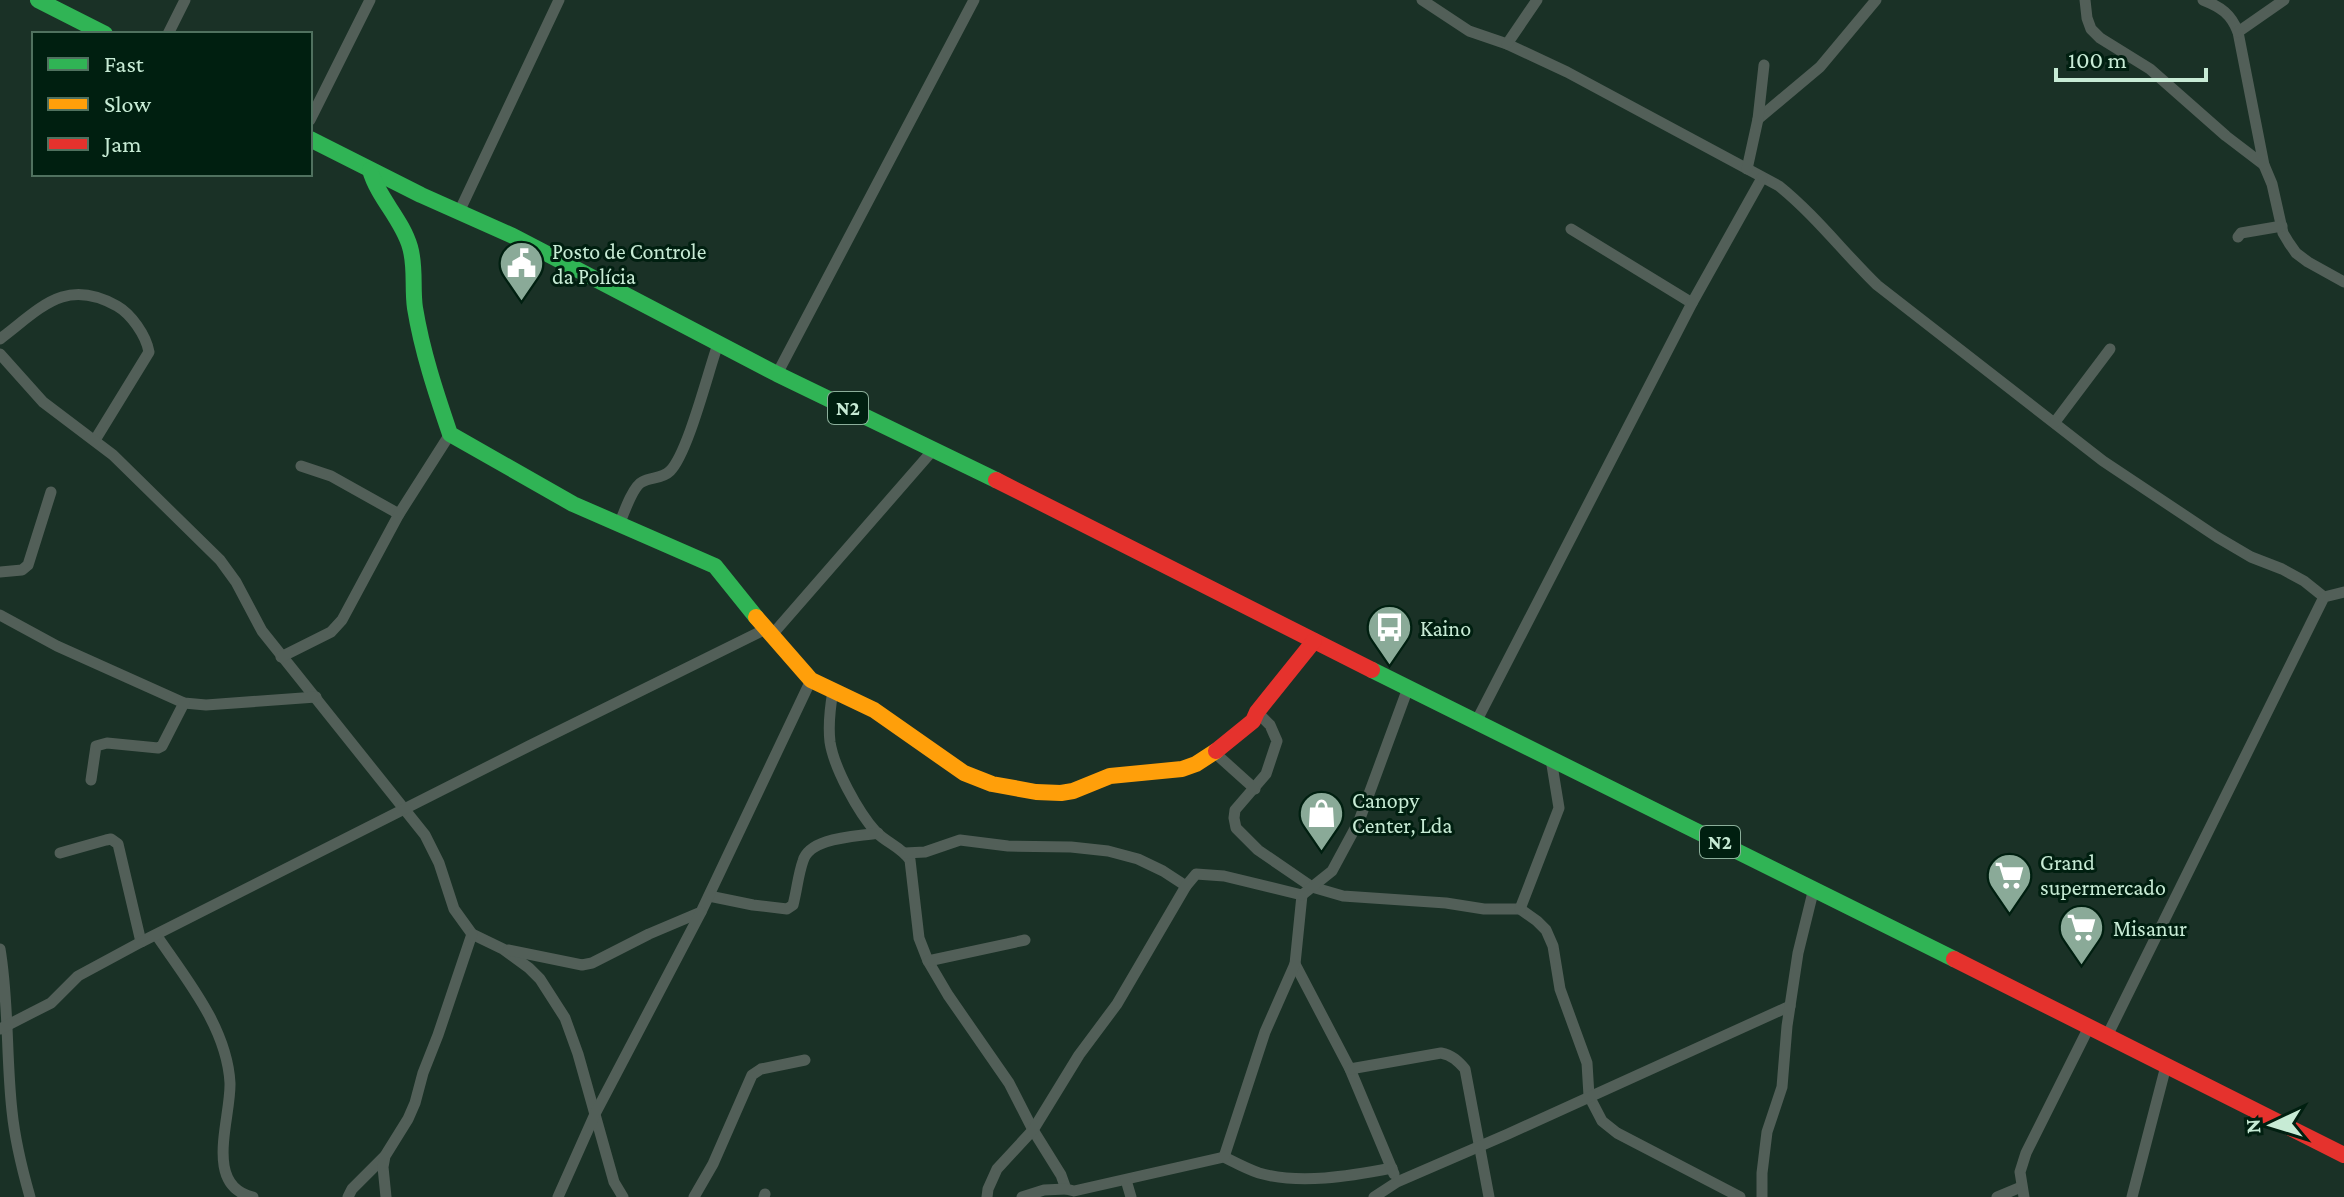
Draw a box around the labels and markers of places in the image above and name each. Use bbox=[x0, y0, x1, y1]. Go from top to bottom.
place label: Posto de Controle da Polícia bbox=[552, 239, 706, 289]
public building icon: Posto de Controle da Polícia bbox=[497, 240, 545, 303]
bus stop icon: Kaino bbox=[1365, 604, 1413, 667]
place label: Kaino bbox=[1420, 616, 1471, 641]
place label: Canopy Center, Lda bbox=[1352, 788, 1452, 838]
shop icon: Canopy Center, Lda bbox=[1297, 789, 1345, 852]
place label: Grand supermercado bbox=[2040, 850, 2166, 900]
supermarket icon: Grand supermercado bbox=[1985, 851, 2033, 914]
supermarket icon: Misanur bbox=[2058, 904, 2106, 967]
place label: Misanur bbox=[2113, 916, 2187, 941]

